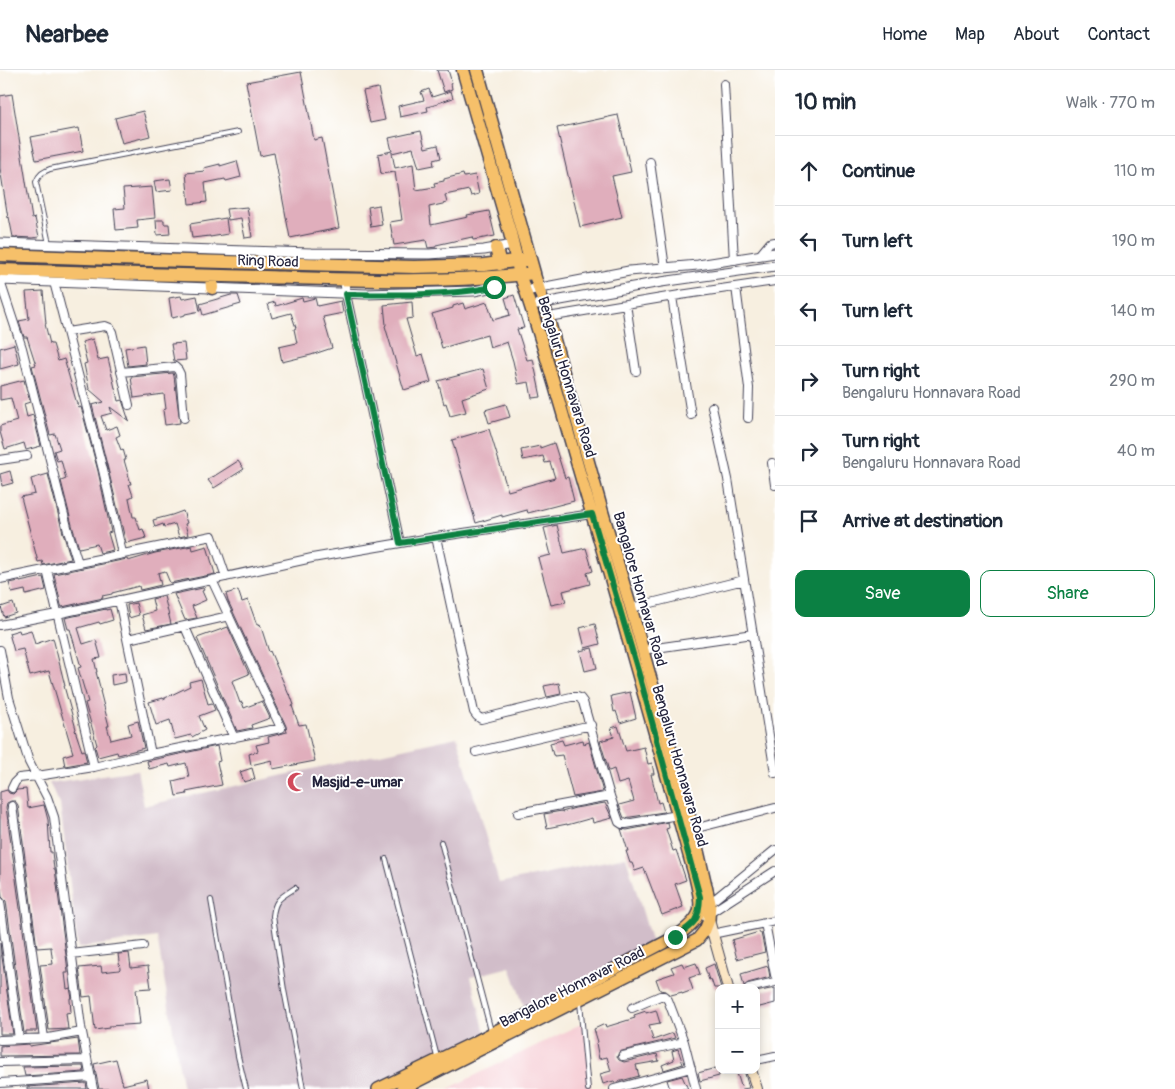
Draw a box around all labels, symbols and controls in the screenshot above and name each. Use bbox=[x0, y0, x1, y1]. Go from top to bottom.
text: Nearbee bbox=[25, 20, 108, 49]
text: Home bbox=[882, 23, 927, 46]
text: Map bbox=[955, 23, 985, 46]
text: About bbox=[1013, 23, 1059, 46]
text: Contact bbox=[1087, 23, 1150, 46]
text: 10 min bbox=[795, 89, 856, 116]
text: Walk · 770 m bbox=[1066, 93, 1155, 113]
icon: ahead bbox=[795, 157, 823, 185]
text: Continue bbox=[842, 159, 915, 183]
text: 110 m bbox=[1114, 161, 1155, 181]
icon: left bbox=[795, 227, 823, 255]
text: Turn left bbox=[842, 229, 912, 253]
text: 190 m bbox=[1112, 231, 1155, 251]
street label: Ring Road bbox=[237, 251, 299, 272]
route start bbox=[483, 276, 506, 299]
street label: Bengaluru Honnavara Road bbox=[533, 294, 600, 460]
icon: left bbox=[795, 297, 823, 325]
text: Turn left bbox=[842, 299, 912, 323]
text: 140 m bbox=[1111, 301, 1155, 321]
text: Turn right bbox=[842, 359, 920, 383]
icon: right bbox=[795, 367, 823, 395]
text: 290 m bbox=[1109, 371, 1155, 391]
text: Bengaluru Honnavara Road bbox=[842, 383, 1021, 403]
text: Turn right bbox=[842, 429, 920, 453]
icon: right bbox=[795, 437, 823, 465]
text: 40 m bbox=[1117, 441, 1155, 461]
text: Bengaluru Honnavara Road bbox=[842, 453, 1021, 473]
icon: arrive bbox=[795, 507, 823, 535]
text: Arrive at destination bbox=[842, 509, 1003, 533]
street label: Bangalore Honnavar Road bbox=[608, 510, 671, 669]
button: Save bbox=[795, 570, 970, 617]
button: Share bbox=[980, 570, 1155, 617]
street label: Bengaluru Honnavara Road bbox=[647, 683, 712, 849]
mosque icon: Masjid-e-umar bbox=[286, 771, 308, 793]
place label: Masjid-e-umar bbox=[312, 773, 404, 792]
route end bbox=[664, 926, 687, 949]
street label: Bangalore Honnavar Road bbox=[497, 943, 648, 1032]
map controls bbox=[715, 984, 760, 1074]
button: + bbox=[715, 984, 760, 1029]
button: − bbox=[715, 1029, 760, 1074]

